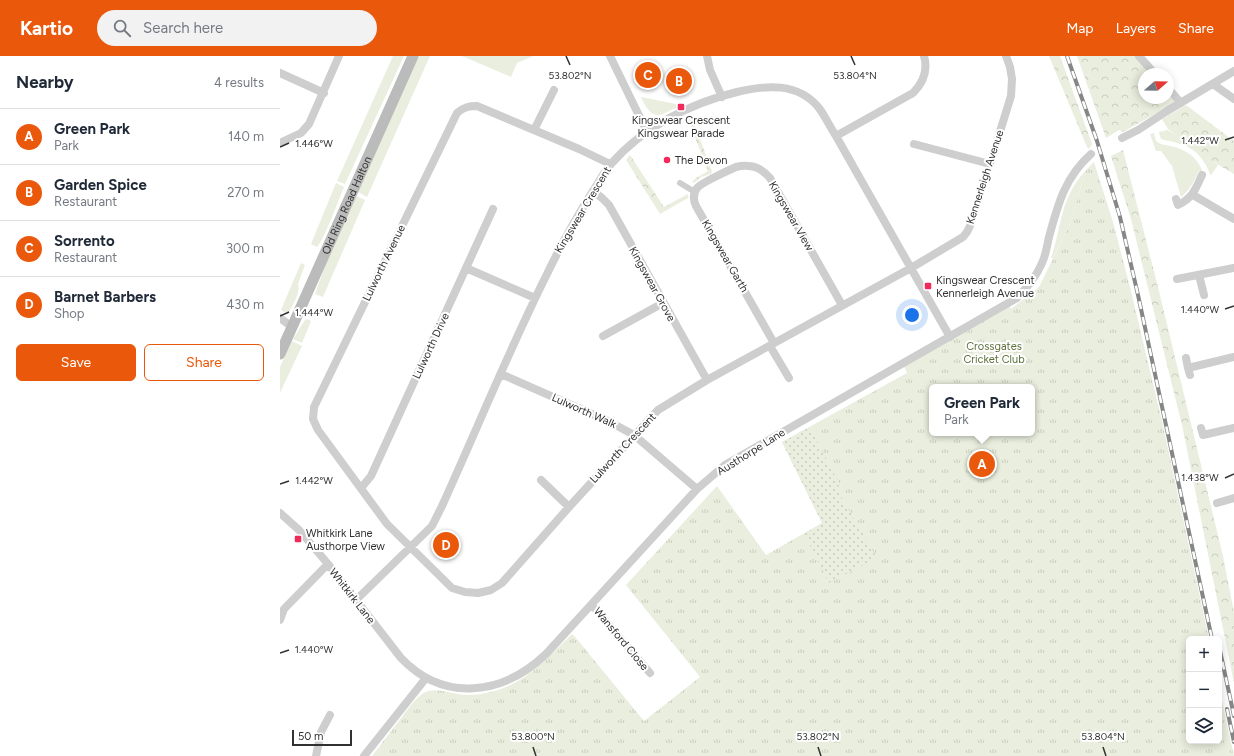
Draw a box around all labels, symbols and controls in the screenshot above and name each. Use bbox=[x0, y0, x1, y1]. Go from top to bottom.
search box bbox=[97, 10, 377, 46]
text: Kartio bbox=[20, 17, 73, 40]
icon: search bbox=[111, 17, 133, 39]
text: Search here bbox=[143, 19, 223, 37]
text: Map bbox=[1066, 20, 1094, 37]
text: Layers bbox=[1116, 20, 1156, 37]
text: Share bbox=[1178, 20, 1214, 37]
pin: C bbox=[635, 60, 661, 90]
pin: B bbox=[666, 66, 692, 96]
north arrow bbox=[1138, 68, 1174, 104]
text: 53.802°N bbox=[549, 69, 591, 82]
text: 53.804°N bbox=[833, 69, 877, 82]
text: Nearby bbox=[16, 72, 74, 92]
text: 4 results bbox=[214, 75, 264, 90]
marker: Kingswear Crescent Kingswear Parade bbox=[676, 102, 686, 112]
place label: Kingswear Crescent Kingswear Parade bbox=[632, 114, 730, 140]
text: Green Park bbox=[54, 120, 130, 138]
street label: Kennerleigh Avenue bbox=[964, 128, 1006, 226]
text: A bbox=[24, 129, 34, 144]
text: 140 m bbox=[228, 129, 264, 144]
text: 1.442°W bbox=[1181, 134, 1219, 147]
text: 1.446°W bbox=[295, 137, 333, 150]
text: Park bbox=[54, 138, 79, 153]
street label: Old Ring Road Halton bbox=[319, 154, 374, 256]
place label: The Devon bbox=[675, 154, 727, 167]
marker: The Devon bbox=[662, 155, 672, 165]
street label: Kingswear Crescent bbox=[552, 164, 614, 256]
text: Garden Spice bbox=[54, 176, 147, 194]
street label: Kingswear View bbox=[766, 179, 816, 253]
text: B bbox=[25, 185, 33, 200]
text: 270 m bbox=[227, 185, 264, 200]
text: Restaurant bbox=[54, 194, 117, 209]
street label: Kingswear Garth bbox=[699, 217, 751, 295]
street label: Lulworth Avenue bbox=[360, 223, 408, 303]
text: Sorrento bbox=[54, 232, 115, 250]
text: C bbox=[24, 241, 34, 256]
text: 300 m bbox=[226, 241, 264, 256]
street label: Kingswear Grove bbox=[626, 244, 678, 324]
text: Restaurant bbox=[54, 250, 117, 265]
place label: Kingswear Crescent Kennerleigh Avenue bbox=[936, 274, 1035, 300]
marker: Kingswear Crescent Kennerleigh Avenue bbox=[923, 281, 933, 291]
text: Barnet Barbers bbox=[54, 288, 156, 306]
text: D bbox=[24, 297, 34, 312]
text: 430 m bbox=[226, 297, 264, 312]
text: 1.440°W bbox=[1181, 303, 1220, 316]
your location bbox=[902, 305, 922, 325]
text: Shop bbox=[54, 306, 84, 321]
text: 1.444°W bbox=[295, 306, 333, 319]
street label: Lulworth Drive bbox=[410, 311, 452, 381]
park label: Crossgates Cricket Club bbox=[963, 340, 1025, 366]
button: Save bbox=[16, 344, 136, 381]
button: Share bbox=[144, 344, 264, 381]
popup bbox=[929, 384, 1035, 436]
street label: Lulworth Walk bbox=[550, 391, 619, 431]
text: Green Park bbox=[944, 394, 1020, 412]
street label: Lulworth Crescent bbox=[587, 410, 659, 486]
text: Park bbox=[944, 412, 969, 427]
street label: Austhorpe Lane bbox=[715, 426, 787, 478]
pin: A bbox=[969, 449, 995, 479]
text: 1.438°W bbox=[1181, 471, 1219, 484]
text: 1.442°W bbox=[295, 474, 333, 487]
place label: Whitkirk Lane Austhorpe View bbox=[306, 527, 385, 553]
pin: D bbox=[433, 530, 459, 560]
marker: Whitkirk Lane Austhorpe View bbox=[293, 534, 303, 544]
street label: Whitkirk Lane bbox=[326, 566, 378, 626]
street label: Wansford Close bbox=[591, 605, 651, 673]
map controls bbox=[1186, 636, 1222, 744]
button: + bbox=[1186, 636, 1222, 672]
text: 1.440°W bbox=[295, 643, 334, 656]
button: − bbox=[1186, 672, 1222, 708]
button: layers bbox=[1186, 708, 1222, 744]
scale bar bbox=[292, 728, 352, 747]
text: 50 m bbox=[298, 730, 323, 743]
text: 53.800°N bbox=[511, 730, 555, 743]
text: 53.802°N bbox=[797, 730, 839, 743]
text: 53.804°N bbox=[1081, 730, 1125, 743]

